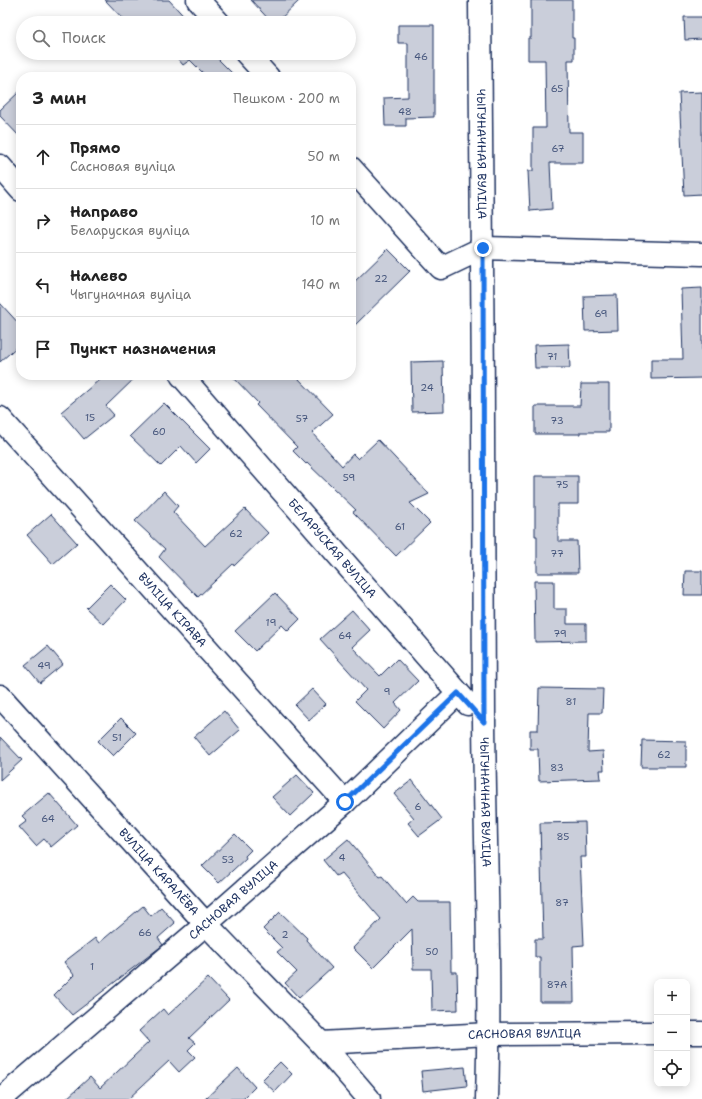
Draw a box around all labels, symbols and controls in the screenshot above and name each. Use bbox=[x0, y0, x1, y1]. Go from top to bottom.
search box bbox=[16, 16, 356, 60]
icon: search bbox=[30, 27, 52, 49]
text: Поиск bbox=[62, 28, 106, 48]
house number: 46 bbox=[414, 50, 428, 63]
house number: 65 bbox=[551, 82, 563, 95]
text: 3 мин bbox=[32, 87, 87, 109]
street label: ЧЫГУНАЧНАЯ ВУЛІЦА bbox=[473, 89, 490, 219]
text: Пешком · 200 m bbox=[233, 90, 340, 107]
house number: 48 bbox=[398, 105, 412, 118]
text: Прямо bbox=[70, 138, 120, 158]
house number: 67 bbox=[552, 142, 564, 155]
icon: ahead bbox=[32, 146, 54, 168]
text: 50 m bbox=[307, 148, 340, 165]
text: Сасновая вуліца bbox=[70, 158, 175, 175]
text: Направо bbox=[70, 202, 138, 222]
icon: right bbox=[32, 210, 54, 232]
text: 10 m bbox=[310, 212, 340, 229]
text: Беларуская вуліца bbox=[70, 222, 190, 239]
route end bbox=[474, 239, 492, 257]
text: Налево bbox=[70, 266, 128, 286]
house number: 22 bbox=[374, 272, 388, 285]
icon: left bbox=[32, 274, 54, 296]
text: 140 m bbox=[301, 276, 340, 293]
text: Чыгуначная вуліца bbox=[70, 286, 191, 303]
house number: 69 bbox=[594, 307, 608, 320]
icon: arrive bbox=[32, 338, 54, 360]
text: Пункт назначения bbox=[70, 339, 216, 359]
house number: 71 bbox=[547, 350, 557, 363]
house number: 24 bbox=[420, 381, 434, 394]
house number: 15 bbox=[85, 411, 95, 424]
house number: 57 bbox=[296, 412, 308, 425]
house number: 73 bbox=[550, 414, 564, 427]
house number: 60 bbox=[152, 425, 166, 438]
house number: 59 bbox=[343, 471, 355, 484]
house number: 75 bbox=[556, 478, 568, 491]
street label: БЕЛАРУСКАЯ ВУЛІЦА bbox=[284, 495, 380, 602]
house number: 61 bbox=[395, 520, 405, 533]
house number: 62 bbox=[229, 527, 243, 540]
house number: 77 bbox=[550, 547, 564, 560]
street label: ВУЛІЦА КІРАВА bbox=[135, 569, 210, 651]
house number: 19 bbox=[266, 616, 276, 629]
house number: 79 bbox=[553, 627, 567, 640]
house number: 64 bbox=[338, 629, 352, 642]
house number: 49 bbox=[37, 659, 51, 672]
house number: 9 bbox=[384, 685, 391, 698]
house number: 81 bbox=[566, 695, 576, 708]
house number: 51 bbox=[112, 731, 122, 744]
street label: ЧЫГУНАЧНАЯ ВУЛІЦА bbox=[476, 737, 495, 868]
house number: 62 bbox=[657, 748, 671, 761]
house number: 83 bbox=[550, 761, 564, 774]
route start bbox=[336, 793, 354, 811]
house number: 6 bbox=[415, 800, 422, 813]
house number: 64 bbox=[41, 812, 55, 825]
street label: ВУЛІЦА КАРАЛЁВА bbox=[115, 825, 203, 919]
house number: 85 bbox=[557, 830, 569, 843]
house number: 4 bbox=[339, 851, 346, 864]
house number: 53 bbox=[222, 853, 234, 866]
street label: САСНОВАЯ ВУЛІЦА bbox=[185, 856, 282, 943]
house number: 87 bbox=[555, 896, 569, 909]
house number: 66 bbox=[138, 926, 152, 939]
house number: 2 bbox=[282, 928, 289, 941]
house number: 50 bbox=[425, 945, 439, 958]
house number: 1 bbox=[90, 960, 94, 973]
house number: 87А bbox=[547, 978, 567, 991]
map controls bbox=[654, 979, 690, 1087]
button: + bbox=[654, 979, 690, 1015]
button: − bbox=[654, 1015, 690, 1051]
street label: САСНОВАЯ ВУЛІЦА bbox=[468, 1025, 582, 1043]
button: locate bbox=[654, 1051, 690, 1087]

